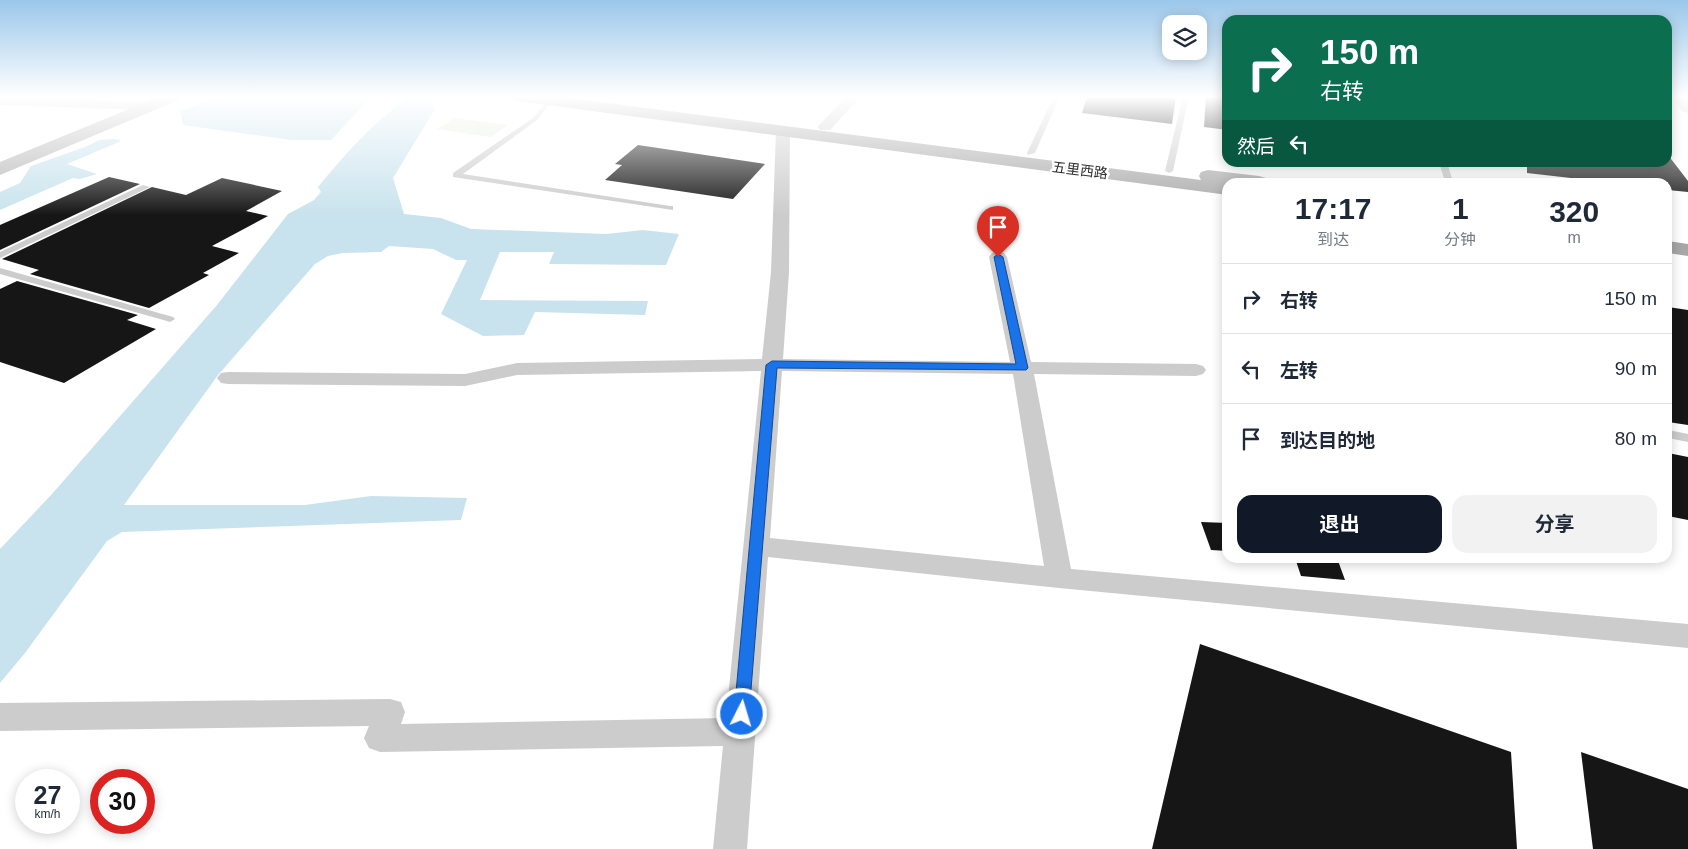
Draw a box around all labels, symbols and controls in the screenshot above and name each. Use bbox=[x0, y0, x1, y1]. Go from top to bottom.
map controls bbox=[1162, 15, 1207, 60]
button: layers bbox=[1162, 15, 1207, 60]
text: 150 m bbox=[1320, 32, 1419, 71]
icon: right bbox=[1237, 35, 1302, 100]
text: 右转 bbox=[1320, 79, 1364, 104]
icon: left bbox=[1285, 130, 1313, 158]
text: 然后 bbox=[1237, 136, 1275, 157]
street label: 五里西路 bbox=[1051, 159, 1109, 181]
text: 17:17 bbox=[1295, 192, 1372, 225]
text: 1 bbox=[1452, 192, 1469, 225]
text: 320 bbox=[1549, 195, 1599, 228]
pin bbox=[977, 206, 1019, 257]
icon: arrive bbox=[984, 213, 1012, 241]
text: m bbox=[1568, 229, 1581, 246]
text: 到达 bbox=[1317, 231, 1349, 248]
text: 分钟 bbox=[1444, 231, 1476, 248]
icon: right bbox=[1237, 285, 1265, 313]
text: 150 m bbox=[1604, 288, 1657, 309]
text: 右转 bbox=[1280, 290, 1318, 311]
icon: left bbox=[1237, 355, 1265, 383]
text: 90 m bbox=[1615, 358, 1657, 379]
text: 左转 bbox=[1280, 360, 1318, 381]
icon: arrive bbox=[1237, 425, 1265, 453]
text: 80 m bbox=[1615, 428, 1657, 449]
text: 到达目的地 bbox=[1280, 430, 1375, 451]
button: 退出 bbox=[1237, 495, 1442, 553]
button: 分享 bbox=[1452, 495, 1657, 553]
position arrow bbox=[715, 687, 767, 739]
speed limit sign: 30 bbox=[90, 769, 155, 834]
text: 27 bbox=[34, 781, 61, 809]
text: km/h bbox=[34, 807, 61, 821]

